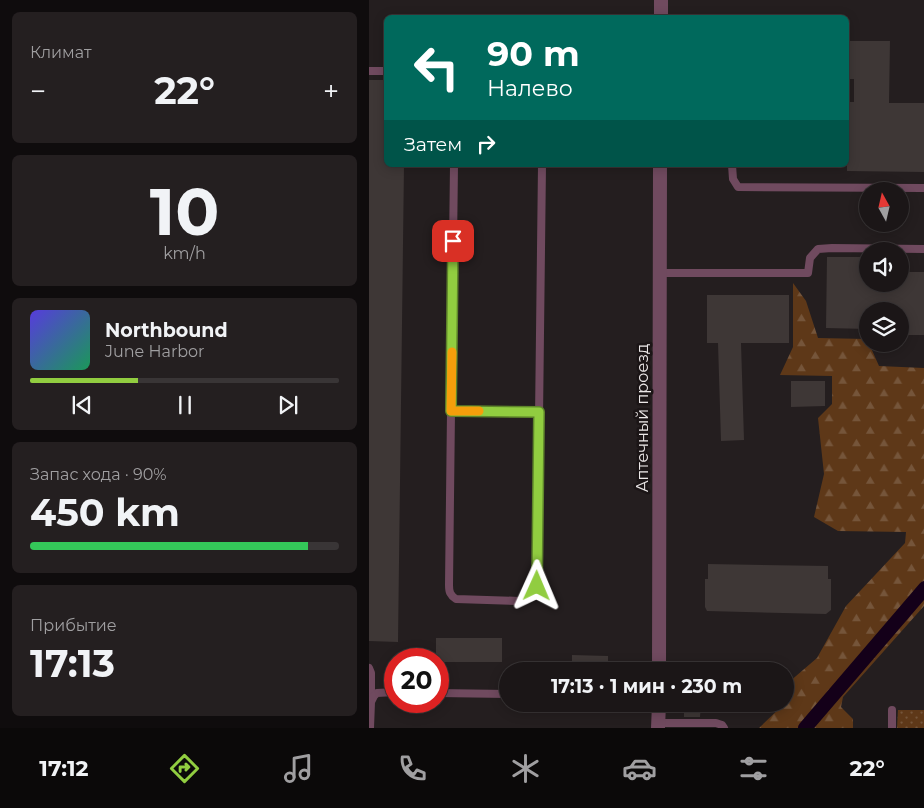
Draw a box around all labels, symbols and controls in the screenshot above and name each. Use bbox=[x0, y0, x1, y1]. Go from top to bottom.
text: 90 m bbox=[487, 32, 580, 75]
icon: left bbox=[404, 35, 469, 100]
text: Климат bbox=[30, 43, 92, 62]
text: 22° bbox=[154, 67, 215, 114]
text: − bbox=[30, 74, 46, 108]
text: + bbox=[323, 74, 339, 108]
text: Налево bbox=[487, 75, 573, 102]
icon: right bbox=[472, 130, 500, 158]
text: Затем bbox=[404, 133, 462, 156]
text: 10 bbox=[150, 172, 219, 251]
north arrow bbox=[859, 182, 909, 232]
map controls bbox=[859, 182, 909, 352]
pin bbox=[432, 220, 474, 262]
icon: arrive bbox=[439, 227, 467, 255]
button: sound bbox=[859, 242, 909, 292]
text: km/h bbox=[163, 244, 206, 263]
button: layers bbox=[859, 302, 909, 352]
text: Northbound bbox=[105, 319, 228, 342]
text: June Harbor bbox=[105, 342, 204, 361]
street label: Аптечный проезд bbox=[633, 344, 652, 492]
icon: previous bbox=[68, 391, 96, 419]
icon: pause bbox=[171, 391, 199, 419]
icon: next bbox=[274, 391, 302, 419]
text: Запас хода · 90% bbox=[30, 465, 167, 484]
text: 450 km bbox=[30, 489, 180, 536]
position arrow bbox=[510, 559, 562, 611]
text: Прибытие bbox=[30, 616, 117, 635]
text: 17:13 bbox=[30, 640, 115, 687]
speed limit sign: 20 bbox=[384, 648, 449, 713]
text: 17:13 · 1 мин · 230 m bbox=[551, 675, 742, 698]
icon: directions bbox=[167, 751, 202, 786]
icon: music bbox=[281, 751, 316, 786]
icon: phone bbox=[395, 751, 430, 786]
icon: climate bbox=[508, 751, 543, 786]
icon: car bbox=[622, 751, 657, 786]
icon: filters bbox=[736, 751, 771, 786]
text: 17:12 bbox=[39, 755, 89, 782]
text: 22° bbox=[849, 755, 885, 782]

